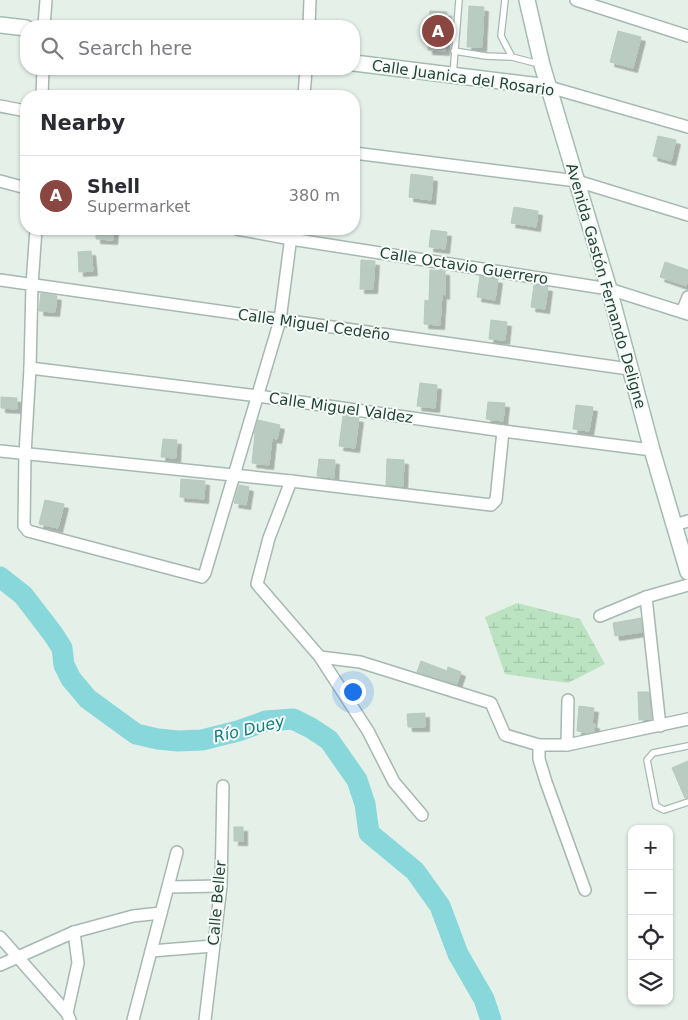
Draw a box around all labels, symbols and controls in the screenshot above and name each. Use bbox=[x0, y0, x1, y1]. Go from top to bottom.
pin: A bbox=[422, 12, 454, 50]
search box bbox=[20, 20, 360, 75]
icon: search bbox=[38, 34, 66, 62]
text: Search here bbox=[78, 37, 192, 59]
street label: Calle Juanica del Rosario bbox=[371, 56, 555, 100]
text: Nearby bbox=[40, 111, 125, 135]
street label: Avenida Gastón Fernando Deligne bbox=[562, 161, 650, 411]
text: Shell bbox=[87, 175, 140, 197]
text: A bbox=[50, 186, 62, 205]
text: 380 m bbox=[289, 186, 340, 205]
text: Supermarket bbox=[87, 197, 190, 216]
street label: Calle Octavio Guerrero bbox=[378, 244, 550, 288]
street label: Calle Miguel Cedeño bbox=[237, 305, 391, 345]
street label: Calle Miguel Valdez bbox=[268, 389, 414, 427]
your location bbox=[340, 679, 366, 705]
water label: Río Duey bbox=[212, 712, 287, 746]
map controls bbox=[628, 825, 673, 1005]
button: + bbox=[628, 825, 673, 870]
street label: Calle Beller bbox=[204, 859, 230, 946]
button: − bbox=[628, 870, 673, 915]
button: locate bbox=[628, 915, 673, 960]
button: layers bbox=[628, 960, 673, 1005]

